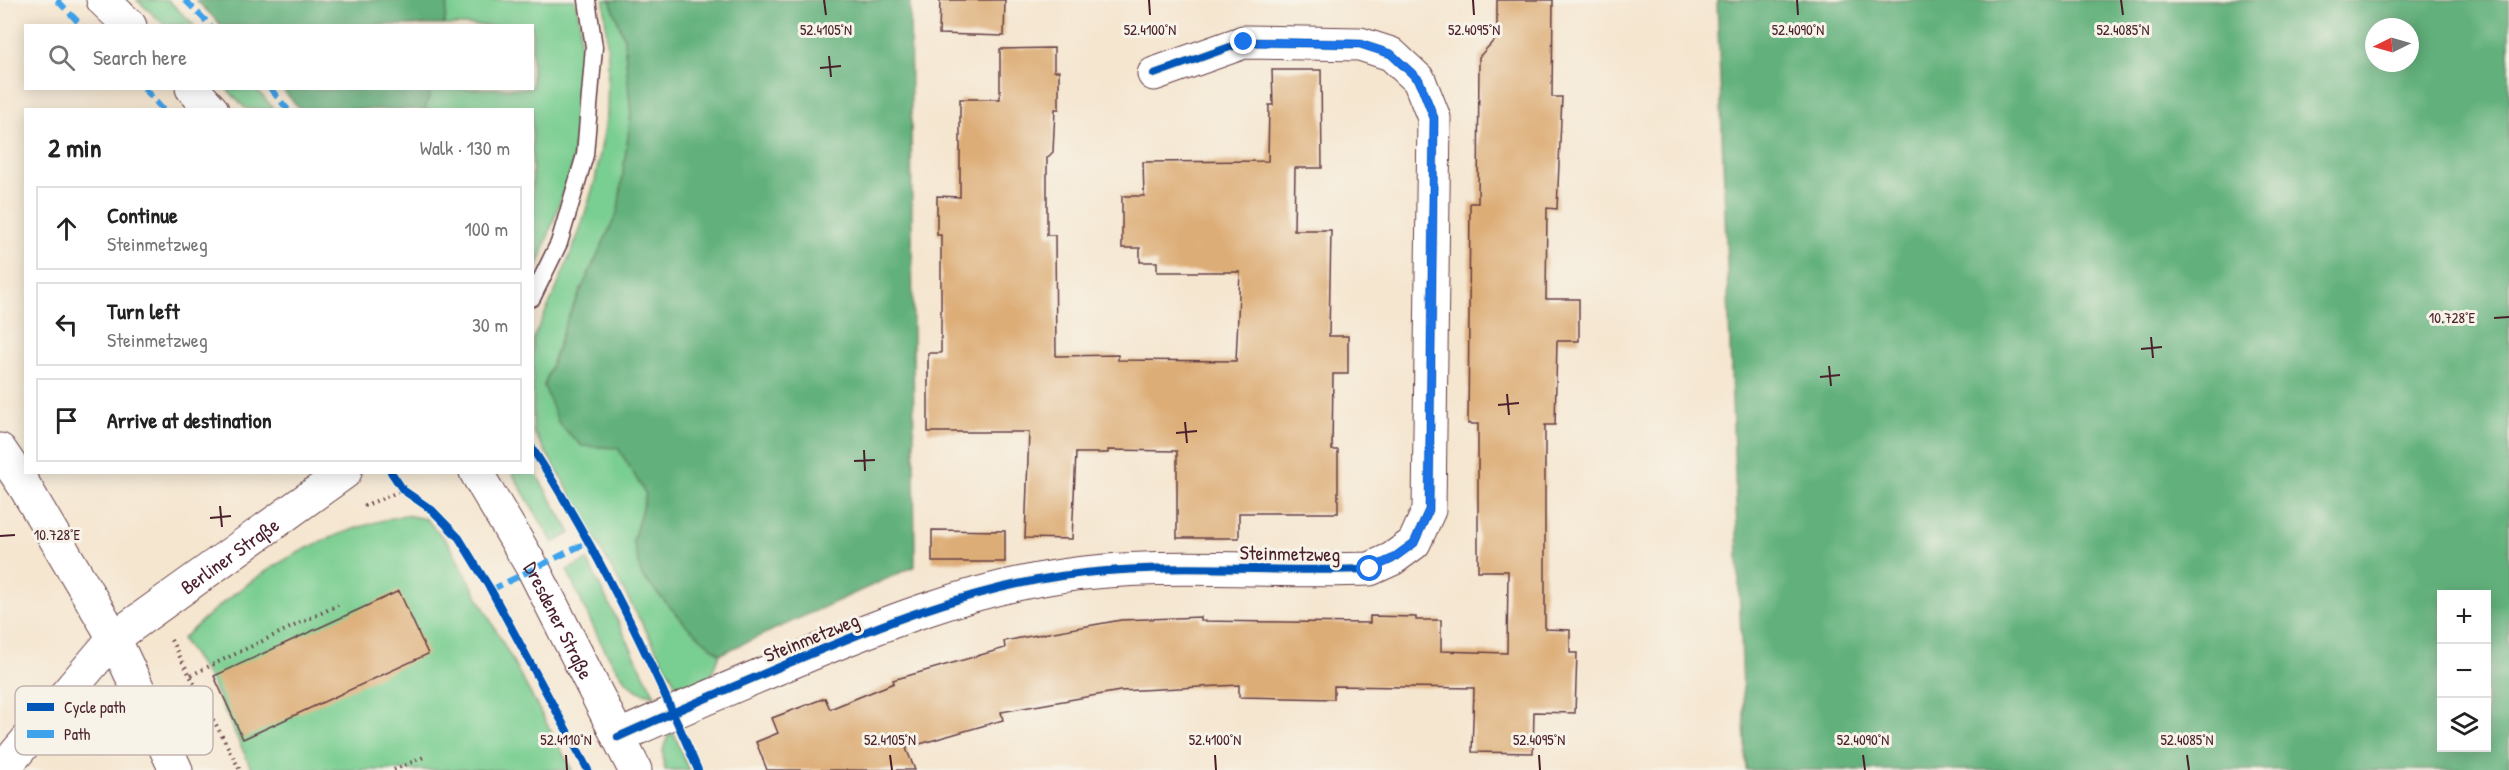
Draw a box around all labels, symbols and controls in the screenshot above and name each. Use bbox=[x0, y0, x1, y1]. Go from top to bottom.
north arrow bbox=[2365, 18, 2419, 72]
text: 52.4105°N bbox=[800, 19, 852, 40]
text: 52.4100°N bbox=[1124, 19, 1176, 40]
text: 52.4095°N bbox=[1448, 19, 1500, 40]
text: 52.4090°N bbox=[1772, 19, 1824, 40]
text: 52.4085°N bbox=[2096, 19, 2150, 40]
search box bbox=[24, 24, 534, 90]
route end bbox=[1230, 28, 1256, 54]
icon: search bbox=[45, 41, 78, 74]
text: Search here bbox=[93, 42, 187, 72]
text: 2 min bbox=[48, 130, 101, 165]
text: Walk · 130 m bbox=[420, 134, 510, 161]
text: Continue bbox=[107, 200, 178, 230]
icon: ahead bbox=[50, 212, 83, 245]
text: 100 m bbox=[465, 215, 508, 242]
text: Steinmetzweg bbox=[107, 230, 208, 257]
text: Turn left bbox=[107, 296, 180, 326]
text: 10.728°E bbox=[2429, 307, 2476, 328]
icon: left bbox=[50, 308, 83, 341]
text: 30 m bbox=[472, 311, 508, 338]
text: Steinmetzweg bbox=[107, 326, 208, 353]
icon: arrive bbox=[50, 404, 83, 437]
text: Arrive at destination bbox=[107, 405, 272, 435]
street label: Berliner Straße bbox=[175, 511, 284, 600]
text: 10.728°E bbox=[34, 524, 81, 545]
street label: Steinmetzweg bbox=[1239, 539, 1341, 567]
route start bbox=[1356, 555, 1382, 581]
street label: Dresdener Straße bbox=[518, 556, 600, 683]
map controls bbox=[2437, 590, 2491, 752]
button: + bbox=[2437, 590, 2491, 644]
street label: Steinmetzweg bbox=[759, 606, 863, 668]
button: − bbox=[2437, 644, 2491, 698]
legend bbox=[15, 686, 213, 755]
text: Cycle path bbox=[64, 696, 126, 718]
button: layers bbox=[2437, 698, 2491, 752]
text: Path bbox=[64, 723, 90, 745]
text: 52.4110°N bbox=[540, 729, 592, 750]
text: 52.4105°N bbox=[864, 729, 916, 750]
text: 52.4100°N bbox=[1189, 729, 1241, 750]
text: 52.4095°N bbox=[1513, 729, 1565, 750]
text: 52.4090°N bbox=[1837, 729, 1889, 750]
text: 52.4085°N bbox=[2160, 729, 2214, 750]

